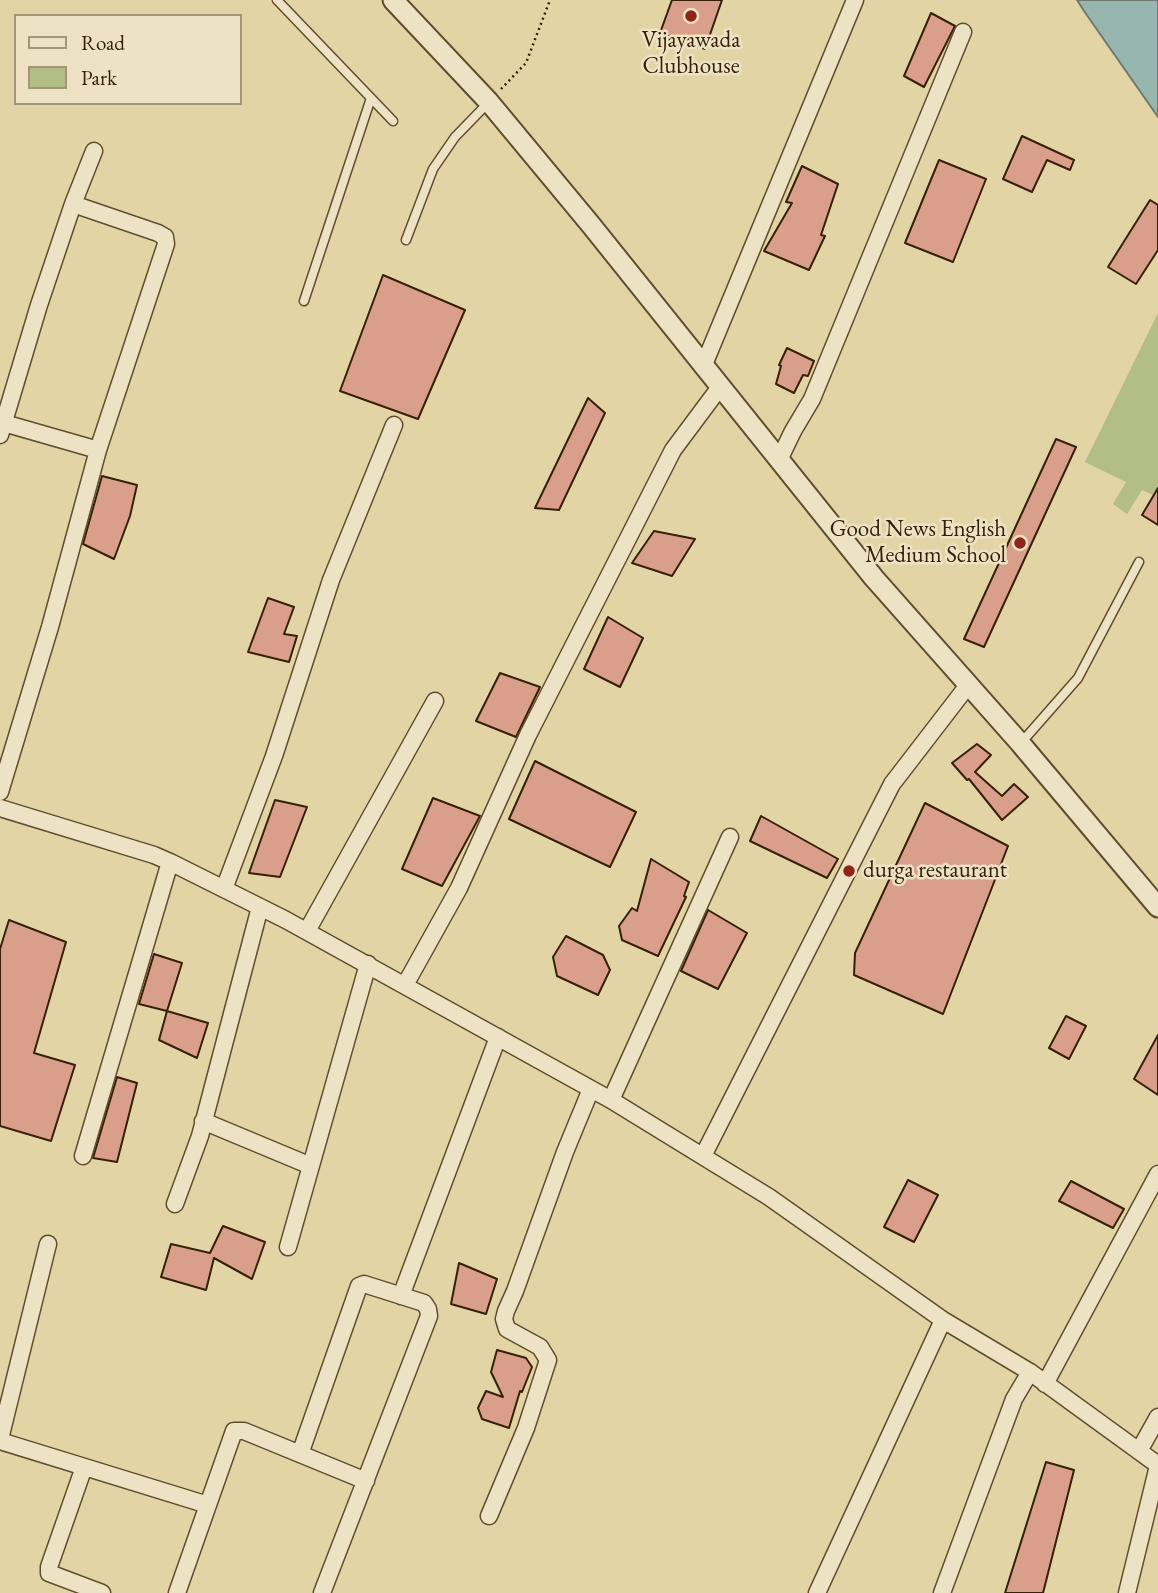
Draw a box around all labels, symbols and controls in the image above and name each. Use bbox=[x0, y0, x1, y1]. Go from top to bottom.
marker: Vijayawada Clubhouse bbox=[683, 8, 699, 24]
legend bbox=[14, 14, 242, 105]
place label: Vijayawada Clubhouse bbox=[642, 27, 740, 81]
text: Road bbox=[81, 29, 125, 56]
text: Park bbox=[81, 64, 117, 91]
place label: Good News English Medium School bbox=[830, 516, 1006, 570]
marker: Good News English Medium School bbox=[1012, 535, 1028, 551]
place label: durga restaurant bbox=[863, 857, 1007, 885]
marker: durga restaurant bbox=[841, 863, 857, 879]

